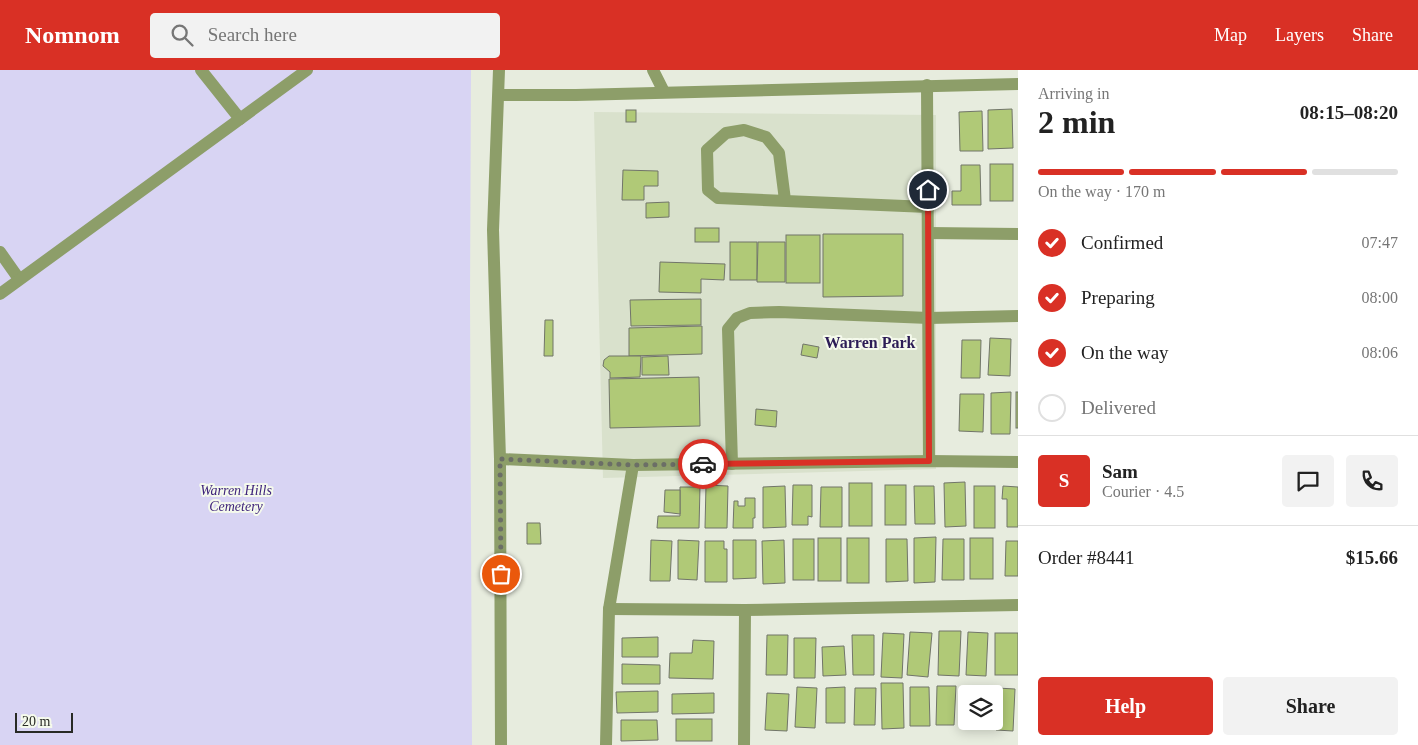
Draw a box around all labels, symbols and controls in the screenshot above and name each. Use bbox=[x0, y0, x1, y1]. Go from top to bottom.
search box bbox=[150, 13, 500, 58]
icon: search bbox=[168, 21, 196, 49]
text: Nomnom bbox=[25, 22, 120, 48]
text: Search here bbox=[208, 24, 297, 45]
text: Map bbox=[1214, 25, 1247, 45]
text: Layers bbox=[1275, 25, 1324, 45]
text: Share bbox=[1352, 25, 1393, 45]
text: Arriving in bbox=[1038, 85, 1110, 102]
text: 08:15–08:20 bbox=[1300, 102, 1398, 123]
text: 2 min bbox=[1038, 104, 1115, 140]
pin bbox=[907, 169, 949, 211]
icon: home bbox=[914, 176, 942, 204]
text: On the way · 170 m bbox=[1038, 183, 1166, 200]
icon: check bbox=[1038, 229, 1066, 257]
text: Confirmed bbox=[1081, 232, 1163, 253]
text: 07:47 bbox=[1362, 234, 1398, 251]
icon: check bbox=[1038, 284, 1066, 312]
text: Preparing bbox=[1081, 287, 1155, 308]
text: 08:00 bbox=[1362, 289, 1398, 306]
district label: Warren Park bbox=[825, 334, 916, 351]
icon: check bbox=[1038, 339, 1066, 367]
text: On the way bbox=[1081, 342, 1169, 363]
text: 08:06 bbox=[1362, 344, 1398, 361]
text: Delivered bbox=[1081, 397, 1156, 418]
courier bbox=[678, 439, 728, 489]
icon: car bbox=[689, 450, 717, 478]
button: chat bbox=[1282, 455, 1334, 507]
button: phone bbox=[1346, 455, 1398, 507]
text: Sam bbox=[1102, 461, 1138, 482]
text: S bbox=[1059, 470, 1069, 491]
park label: Warren Hills Cemetery bbox=[200, 483, 272, 514]
text: Courier · 4.5 bbox=[1102, 483, 1184, 500]
text: Order #8441 bbox=[1038, 547, 1135, 568]
text: $15.66 bbox=[1346, 547, 1398, 568]
pin bbox=[480, 553, 522, 595]
icon: bag bbox=[487, 560, 515, 588]
button: Help bbox=[1038, 677, 1213, 735]
button: Share bbox=[1223, 677, 1398, 735]
map controls bbox=[958, 685, 1003, 730]
button: layers bbox=[958, 685, 1003, 730]
scale bar bbox=[15, 710, 72, 733]
text: 20 m bbox=[22, 714, 50, 729]

